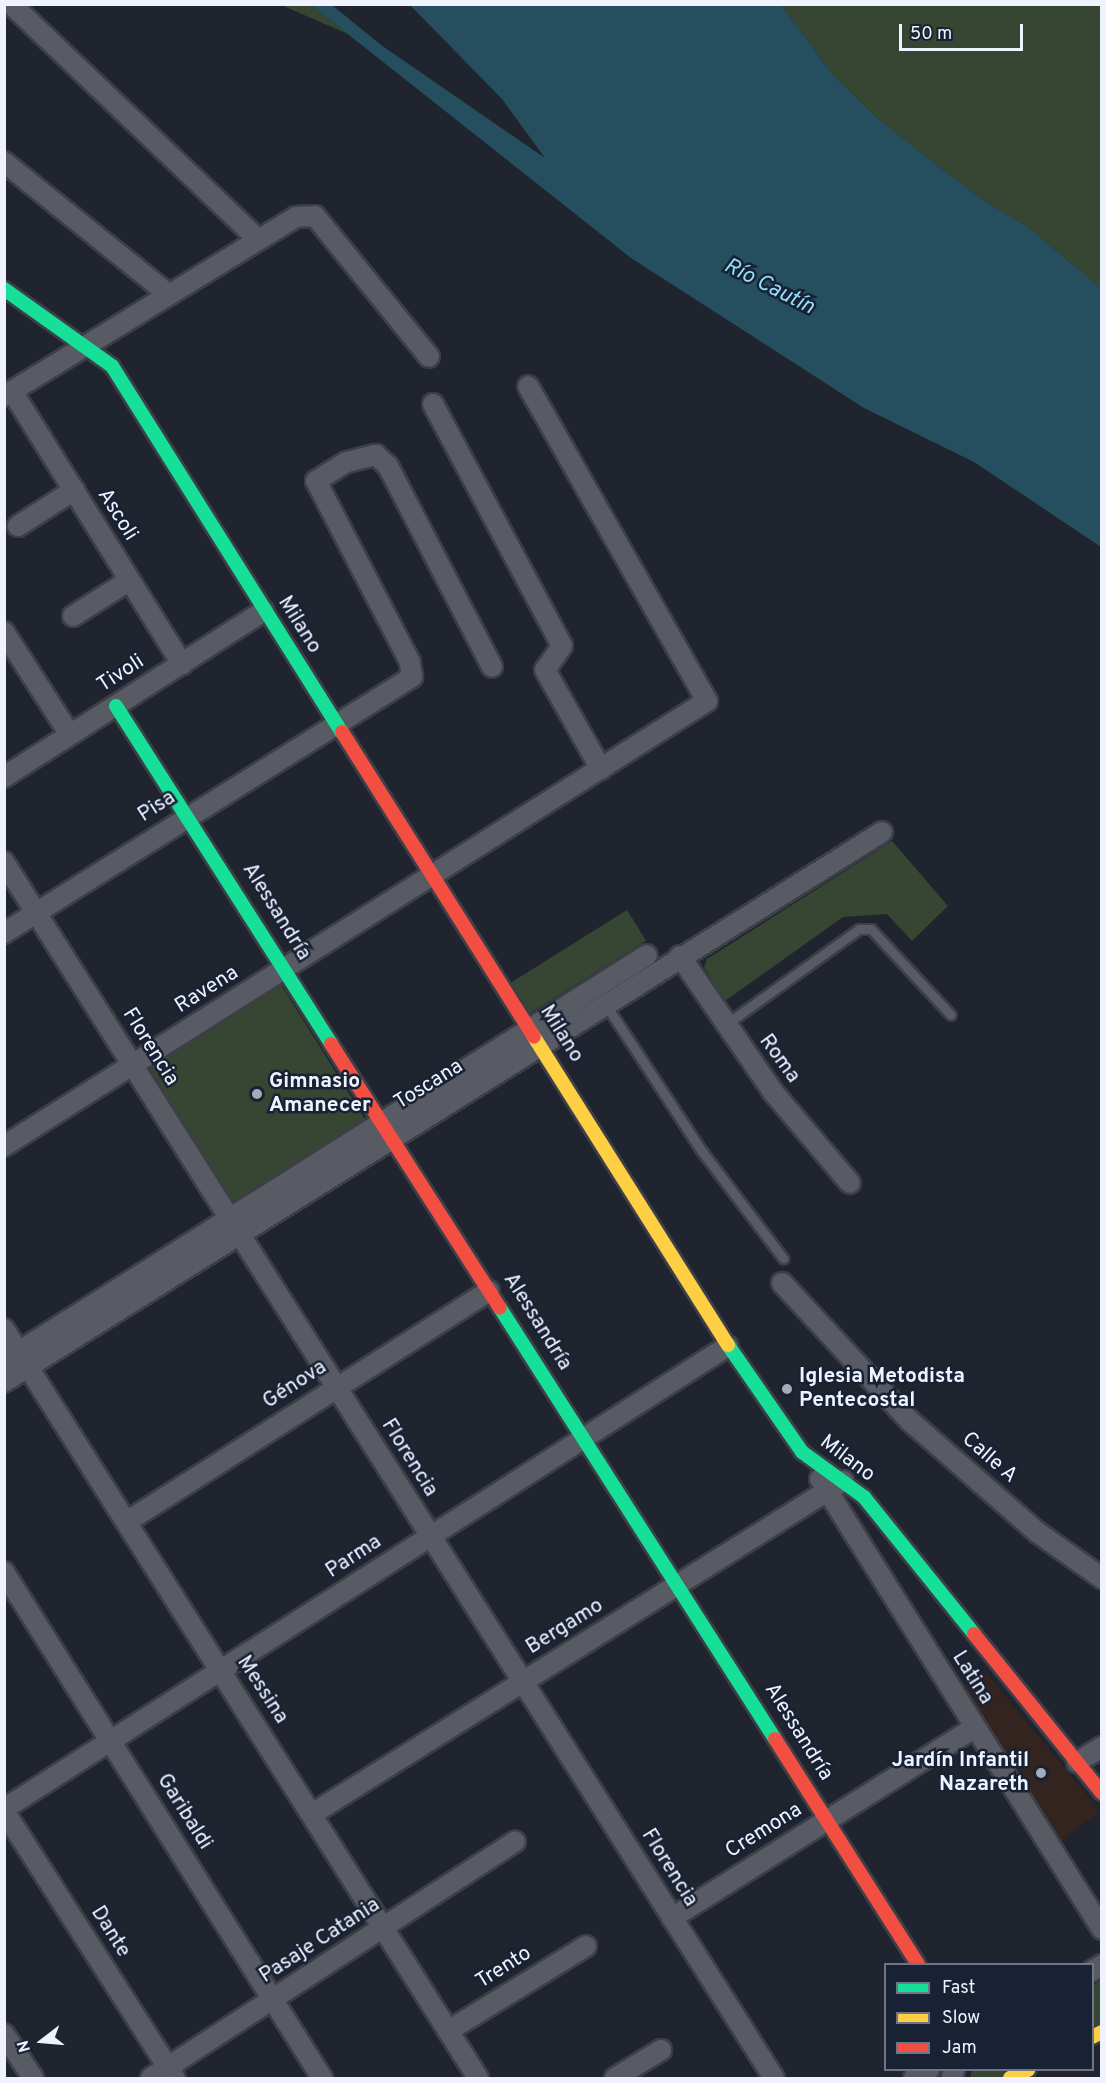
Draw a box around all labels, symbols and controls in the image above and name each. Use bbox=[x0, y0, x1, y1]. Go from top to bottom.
scale bar bbox=[902, 12, 1026, 50]
text: 50 m bbox=[910, 23, 952, 46]
water label: Río Cautín bbox=[719, 253, 819, 321]
street label: Ascoli bbox=[91, 484, 143, 546]
street label: Milano bbox=[272, 592, 326, 658]
street label: Tivoli bbox=[93, 650, 149, 698]
street label: Pisa bbox=[134, 786, 180, 828]
street label: Alessandría bbox=[236, 859, 316, 965]
street label: Ravena bbox=[171, 961, 243, 1019]
street label: Milano bbox=[534, 1001, 588, 1067]
street label: Florencia bbox=[116, 1003, 184, 1091]
street label: Roma bbox=[753, 1030, 805, 1088]
street label: Toscana bbox=[390, 1054, 468, 1116]
place label: Gimnasio Amanecer bbox=[269, 1069, 371, 1119]
marker: Gimnasio Amanecer bbox=[250, 1087, 264, 1101]
street label: Alessandría bbox=[497, 1269, 577, 1375]
street label: Génova bbox=[258, 1355, 332, 1415]
place label: Iglesia Metodista Pentecostal bbox=[799, 1364, 965, 1414]
marker: Iglesia Metodista Pentecostal bbox=[780, 1382, 794, 1396]
street label: Florencia bbox=[375, 1414, 443, 1502]
street label: Calle A bbox=[956, 1427, 1022, 1489]
street label: Milano bbox=[814, 1430, 880, 1488]
street label: Parma bbox=[322, 1530, 386, 1584]
street label: Bergamo bbox=[522, 1593, 608, 1661]
street label: Latina bbox=[946, 1647, 998, 1709]
street label: Messina bbox=[231, 1651, 293, 1729]
street label: Alessandría bbox=[758, 1679, 838, 1785]
place label: Jardín Infantil Nazareth bbox=[892, 1748, 1029, 1798]
marker: Jardín Infantil Nazareth bbox=[1034, 1766, 1048, 1780]
street label: Garibaldi bbox=[151, 1769, 217, 1855]
street label: Cremona bbox=[721, 1798, 807, 1864]
street label: Florencia bbox=[635, 1824, 703, 1912]
street label: Pasaje Catania bbox=[255, 1893, 385, 1989]
street label: Dante bbox=[85, 1902, 135, 1962]
street label: Trento bbox=[472, 1941, 536, 1995]
legend bbox=[884, 1963, 1094, 2071]
text: Fast bbox=[942, 1977, 975, 2000]
text: Slow bbox=[942, 2007, 980, 2030]
north arrow bbox=[12, 2011, 72, 2071]
text: Jam bbox=[942, 2037, 977, 2060]
text: N bbox=[13, 2038, 36, 2054]

